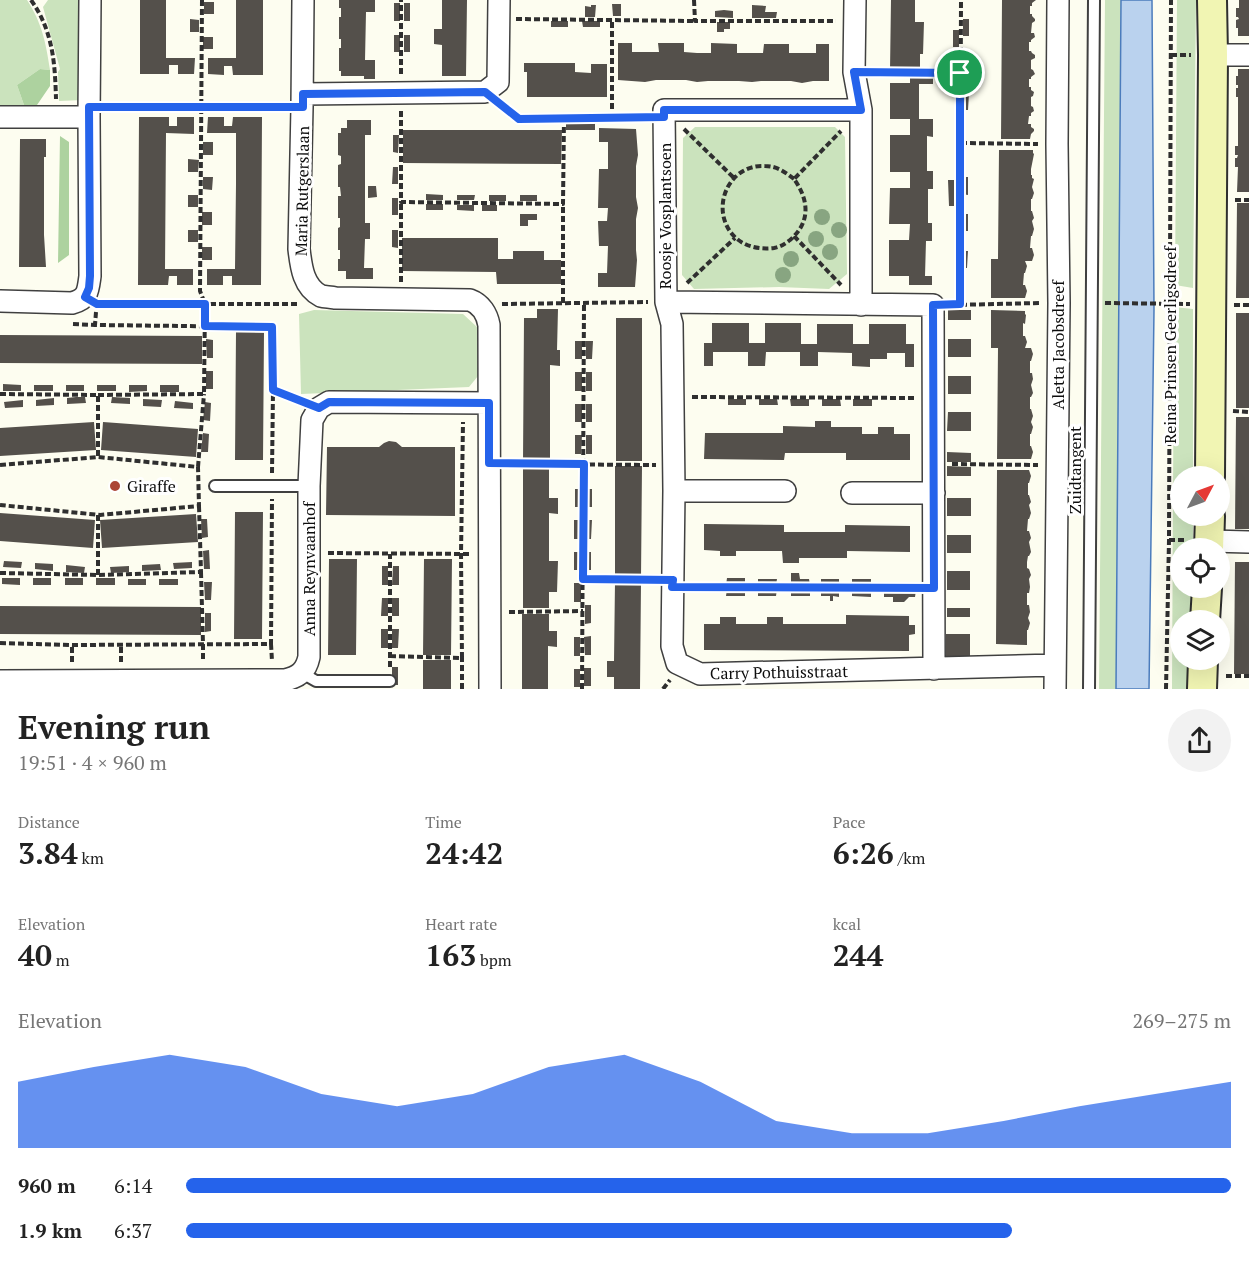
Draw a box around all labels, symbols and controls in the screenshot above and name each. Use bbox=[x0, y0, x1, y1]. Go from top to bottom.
pin bbox=[934, 47, 985, 98]
icon: arrive bbox=[943, 56, 976, 89]
street label: Maria Rutgerslaan bbox=[290, 125, 314, 256]
street label: Roosje Vosplantsoen bbox=[654, 142, 676, 289]
street label: Reina Prinsen Geerligsdreef bbox=[1159, 245, 1181, 444]
street label: Aletta Jacobsdreef bbox=[1047, 279, 1069, 410]
street label: Zuidtangent bbox=[1064, 426, 1086, 514]
north arrow bbox=[1170, 466, 1230, 526]
map controls bbox=[1170, 466, 1230, 670]
place label: Giraffe bbox=[127, 475, 176, 497]
marker: Giraffe bbox=[108, 479, 122, 493]
street label: Anna Reynvaanhof bbox=[298, 500, 320, 636]
button: locate bbox=[1170, 538, 1230, 598]
button: layers bbox=[1170, 610, 1230, 670]
street label: Carry Pothuisstraat bbox=[710, 660, 848, 684]
text: Evening run bbox=[18, 705, 210, 748]
button: share bbox=[1168, 709, 1231, 772]
text: 19:51 · 4 × 960 m bbox=[18, 749, 167, 776]
text: Distance bbox=[18, 811, 80, 833]
text: Time bbox=[425, 811, 462, 833]
text: Pace bbox=[833, 811, 865, 833]
text: 3.84 bbox=[18, 833, 78, 873]
text: 24:42 bbox=[425, 833, 503, 873]
text: 6:26 bbox=[833, 833, 894, 873]
text: km bbox=[78, 847, 104, 869]
text: /km bbox=[894, 847, 925, 869]
text: Elevation bbox=[18, 913, 85, 935]
text: Heart rate bbox=[425, 913, 497, 935]
text: kcal bbox=[833, 913, 861, 935]
text: 40 bbox=[18, 935, 52, 975]
text: 163 bbox=[425, 935, 476, 975]
text: 244 bbox=[833, 935, 884, 975]
text: m bbox=[52, 949, 70, 971]
text: bpm bbox=[476, 949, 512, 971]
text: Elevation bbox=[18, 1007, 102, 1034]
text: 269–275 m bbox=[1132, 1007, 1231, 1034]
text: 960 m bbox=[18, 1172, 76, 1199]
text: 6:14 bbox=[114, 1172, 153, 1199]
text: 1.9 km bbox=[18, 1217, 82, 1244]
text: 6:37 bbox=[114, 1217, 153, 1244]

